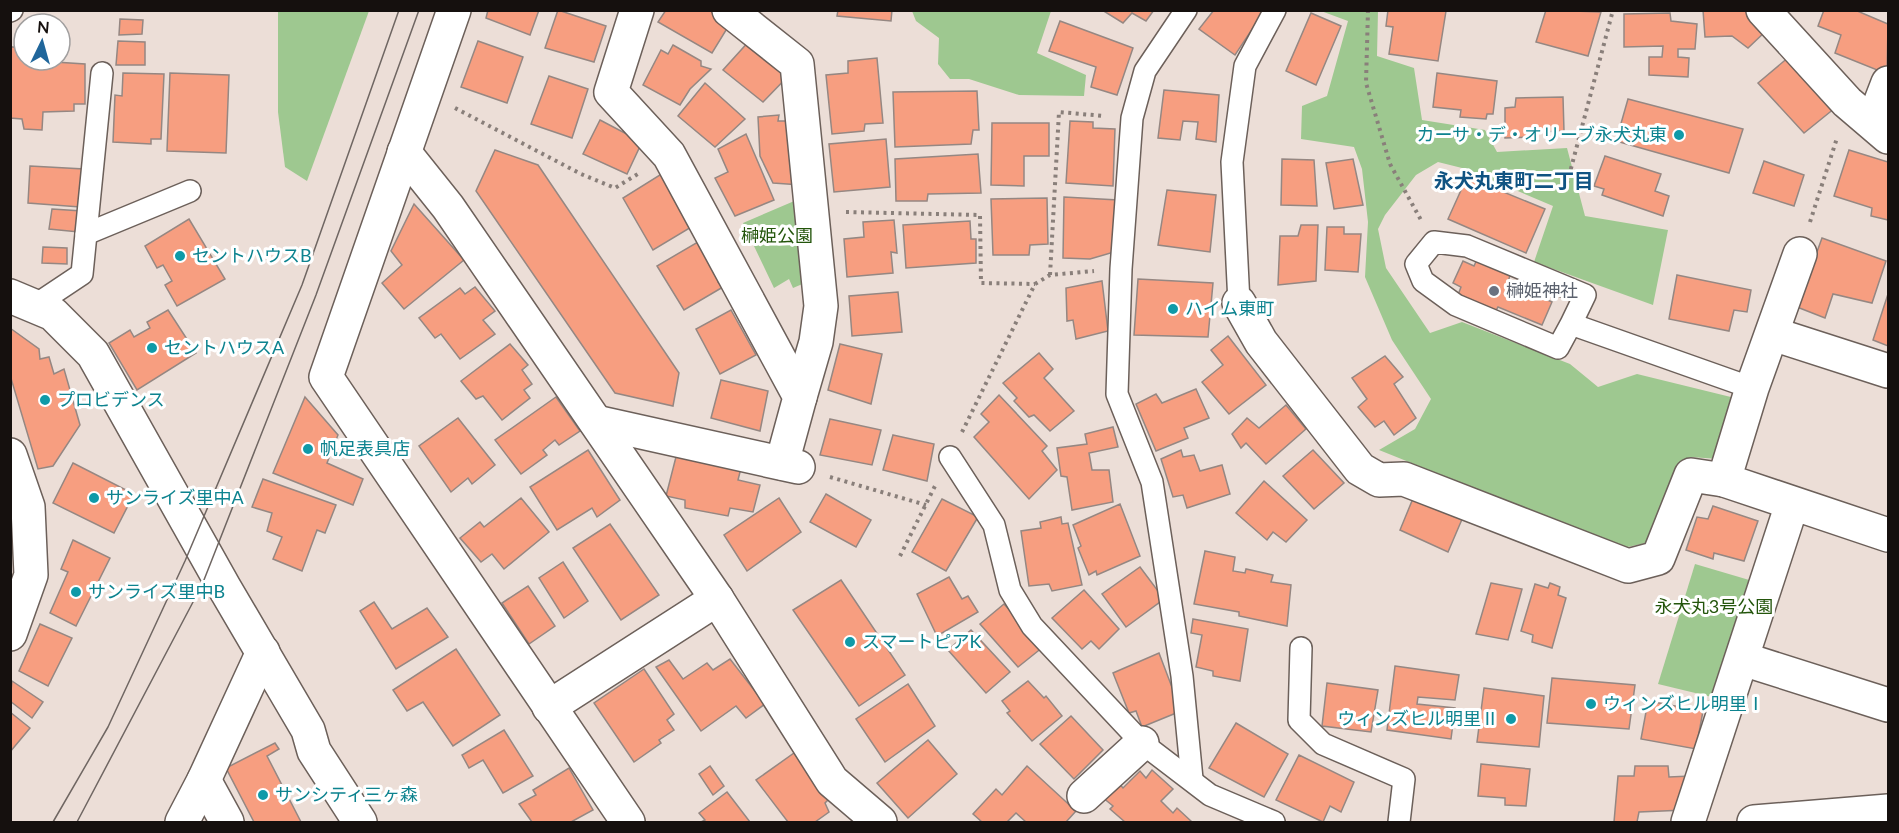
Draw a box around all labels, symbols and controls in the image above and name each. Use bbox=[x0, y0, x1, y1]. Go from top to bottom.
north arrow bbox=[12, 12, 72, 72]
text: N bbox=[36, 17, 50, 37]
place label: カーサ・デ・オリーブ永犬丸東 bbox=[1416, 123, 1667, 145]
marker: カーサ・デ・オリーブ永犬丸東 bbox=[1672, 128, 1686, 142]
district label: 永犬丸東町二丁目 bbox=[1434, 168, 1594, 192]
park label: 榊姫公園 bbox=[741, 224, 813, 246]
place label: セントハウスB bbox=[192, 244, 312, 266]
marker: セントハウスB bbox=[173, 249, 187, 263]
place label: 榊姫神社 bbox=[1506, 279, 1578, 301]
marker: 榊姫神社 bbox=[1487, 284, 1501, 298]
place label: ハイム東町 bbox=[1185, 297, 1274, 319]
marker: ハイム東町 bbox=[1166, 302, 1180, 316]
place label: セントハウスA bbox=[164, 336, 285, 358]
marker: セントハウスA bbox=[145, 341, 159, 355]
place label: プロビデンス bbox=[57, 388, 165, 410]
marker: プロビデンス bbox=[38, 393, 52, 407]
place label: 帆足表具店 bbox=[320, 437, 410, 459]
marker: 帆足表具店 bbox=[301, 442, 315, 456]
place label: サンライズ里中A bbox=[106, 486, 244, 508]
marker: サンライズ里中A bbox=[87, 491, 101, 505]
place label: サンライズ里中B bbox=[88, 580, 225, 602]
marker: サンライズ里中B bbox=[69, 585, 83, 599]
park label: 永犬丸3号公園 bbox=[1655, 595, 1773, 617]
place label: スマートピアK bbox=[862, 630, 981, 652]
marker: スマートピアK bbox=[843, 635, 857, 649]
place label: ウィンズヒル明里Ⅰ bbox=[1603, 692, 1765, 714]
marker: ウィンズヒル明里Ⅰ bbox=[1584, 697, 1598, 711]
place label: ウィンズヒル明里Ⅱ bbox=[1337, 707, 1499, 729]
marker: ウィンズヒル明里Ⅱ bbox=[1504, 712, 1518, 726]
place label: サンシティ三ヶ森 bbox=[275, 783, 418, 805]
marker: サンシティ三ヶ森 bbox=[256, 788, 270, 802]

